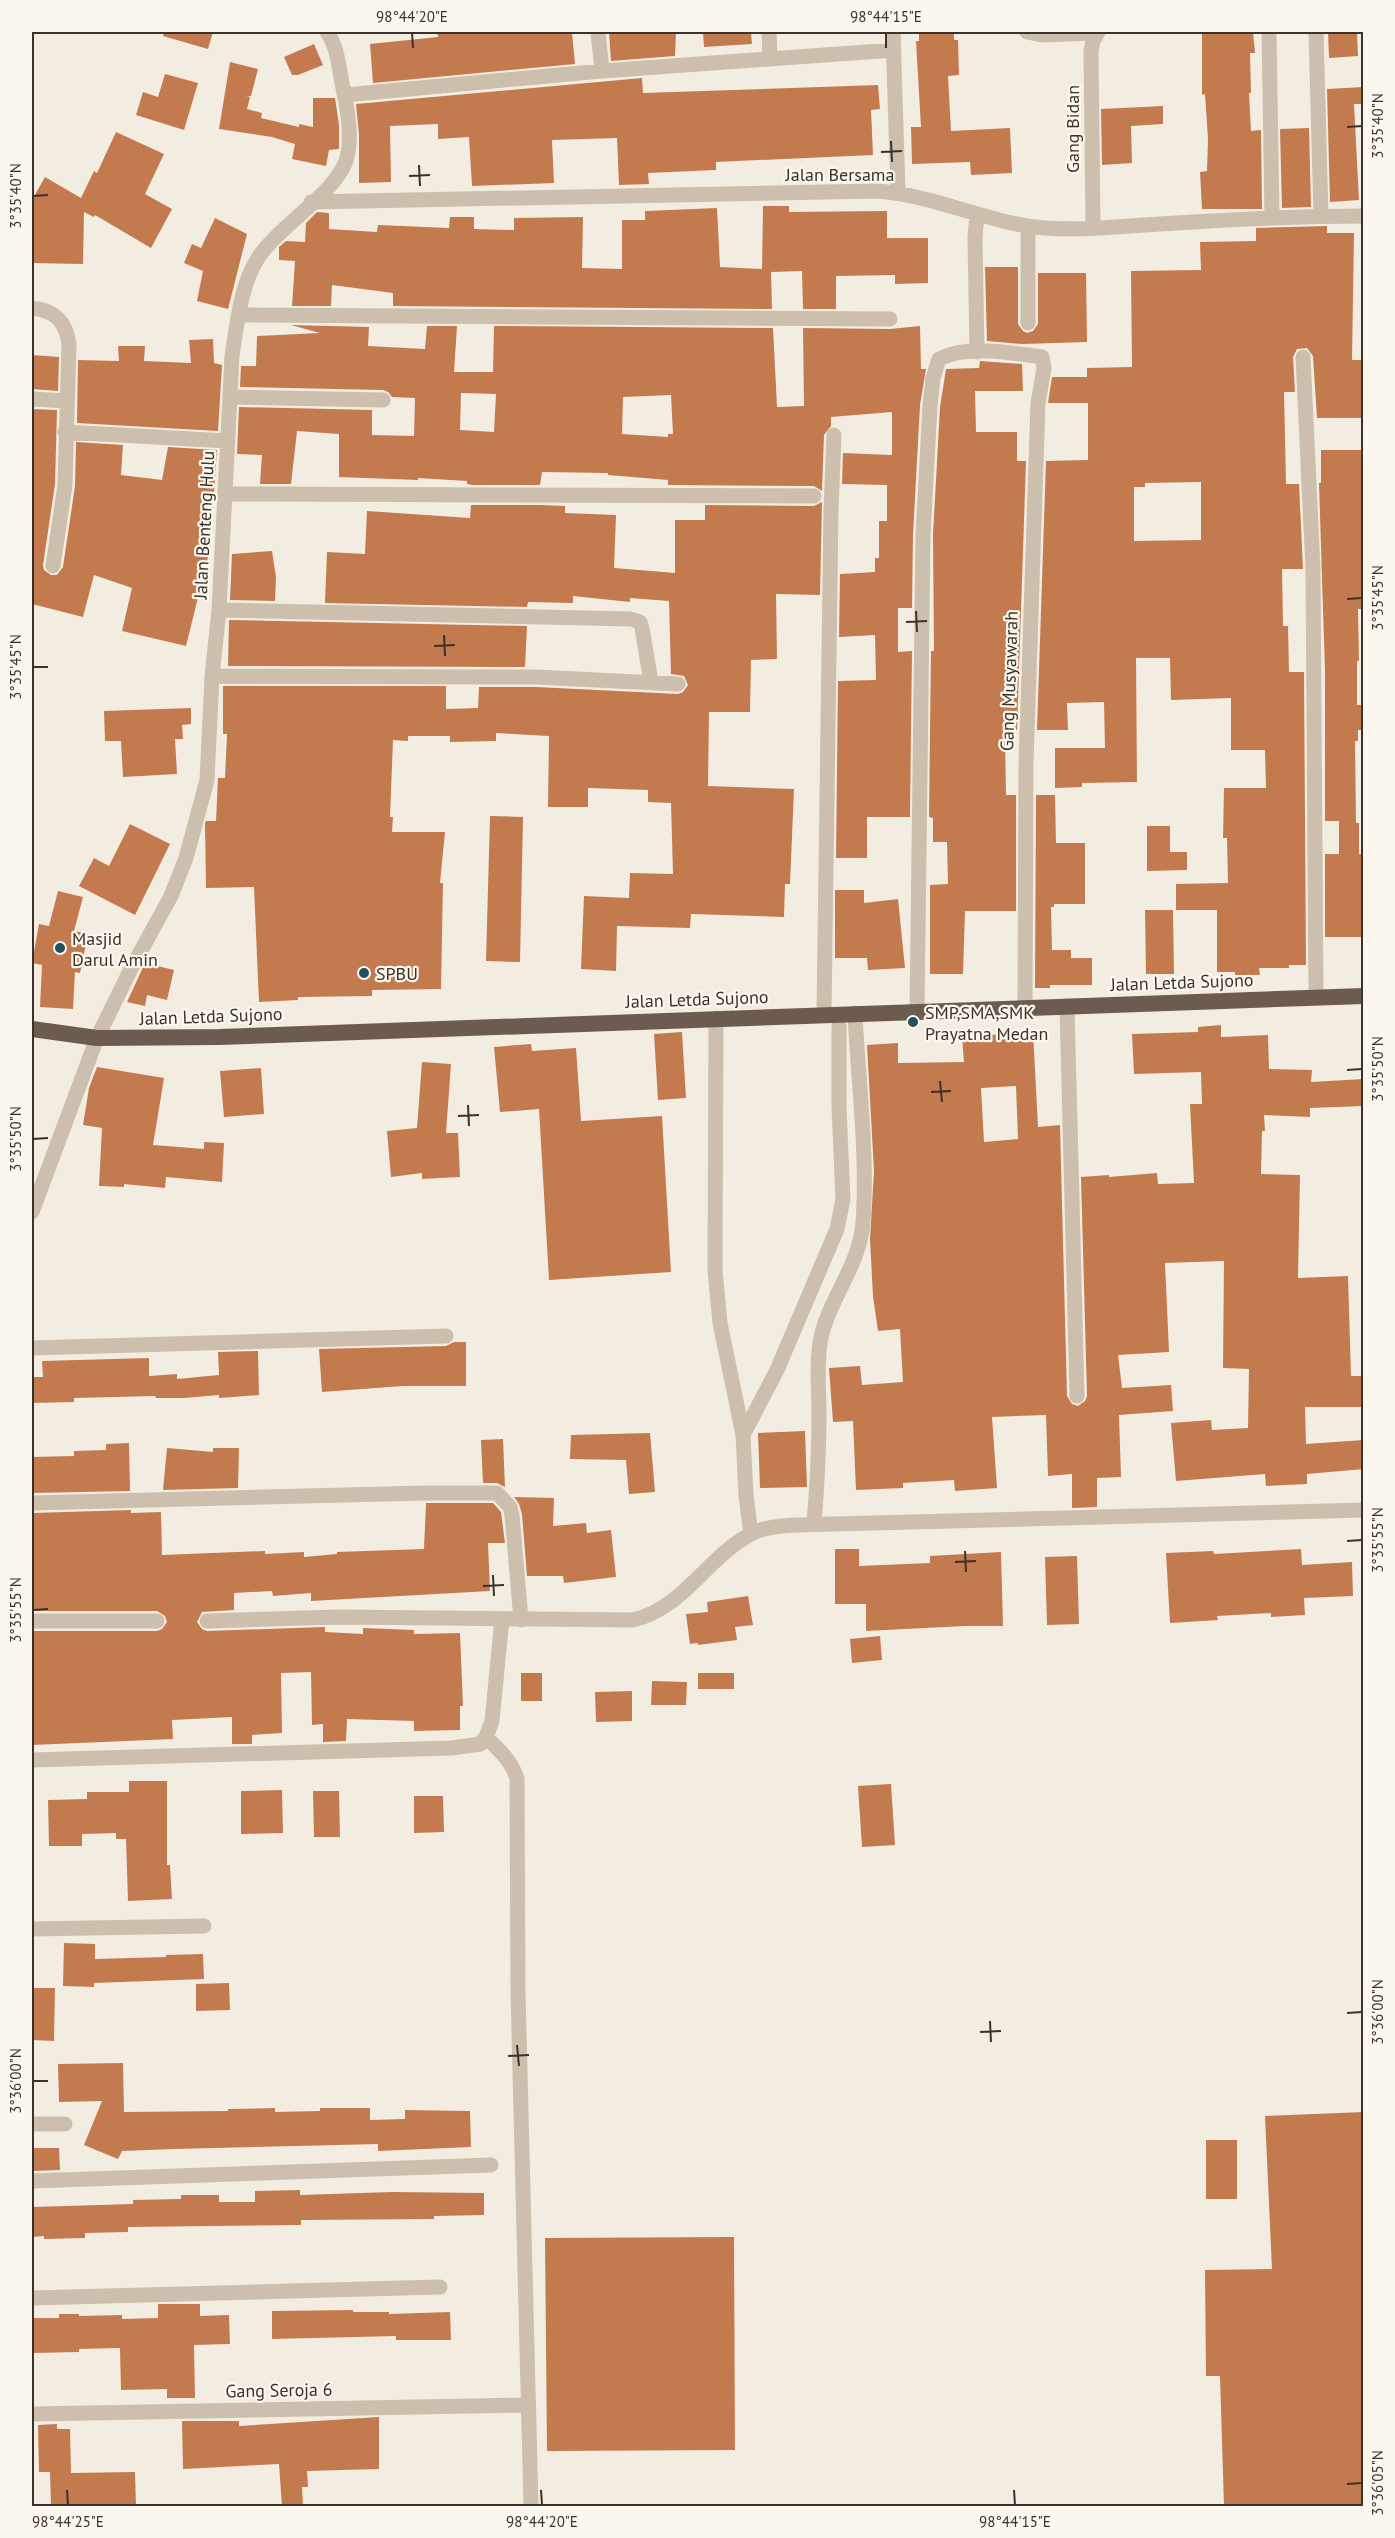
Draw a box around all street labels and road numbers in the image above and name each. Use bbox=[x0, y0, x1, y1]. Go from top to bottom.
street label: Gang Bidan bbox=[1061, 85, 1084, 173]
street label: Jalan Bersama bbox=[785, 163, 894, 186]
street label: Jalan Benteng Hulu bbox=[189, 450, 219, 601]
street label: Gang Musyawarah bbox=[995, 611, 1023, 751]
street label: Jalan Letda Sujono bbox=[1109, 968, 1254, 996]
street label: Jalan Letda Sujono bbox=[624, 985, 769, 1013]
street label: Jalan Letda Sujono bbox=[138, 1002, 283, 1030]
street label: Gang Seroja 6 bbox=[225, 2378, 333, 2402]

